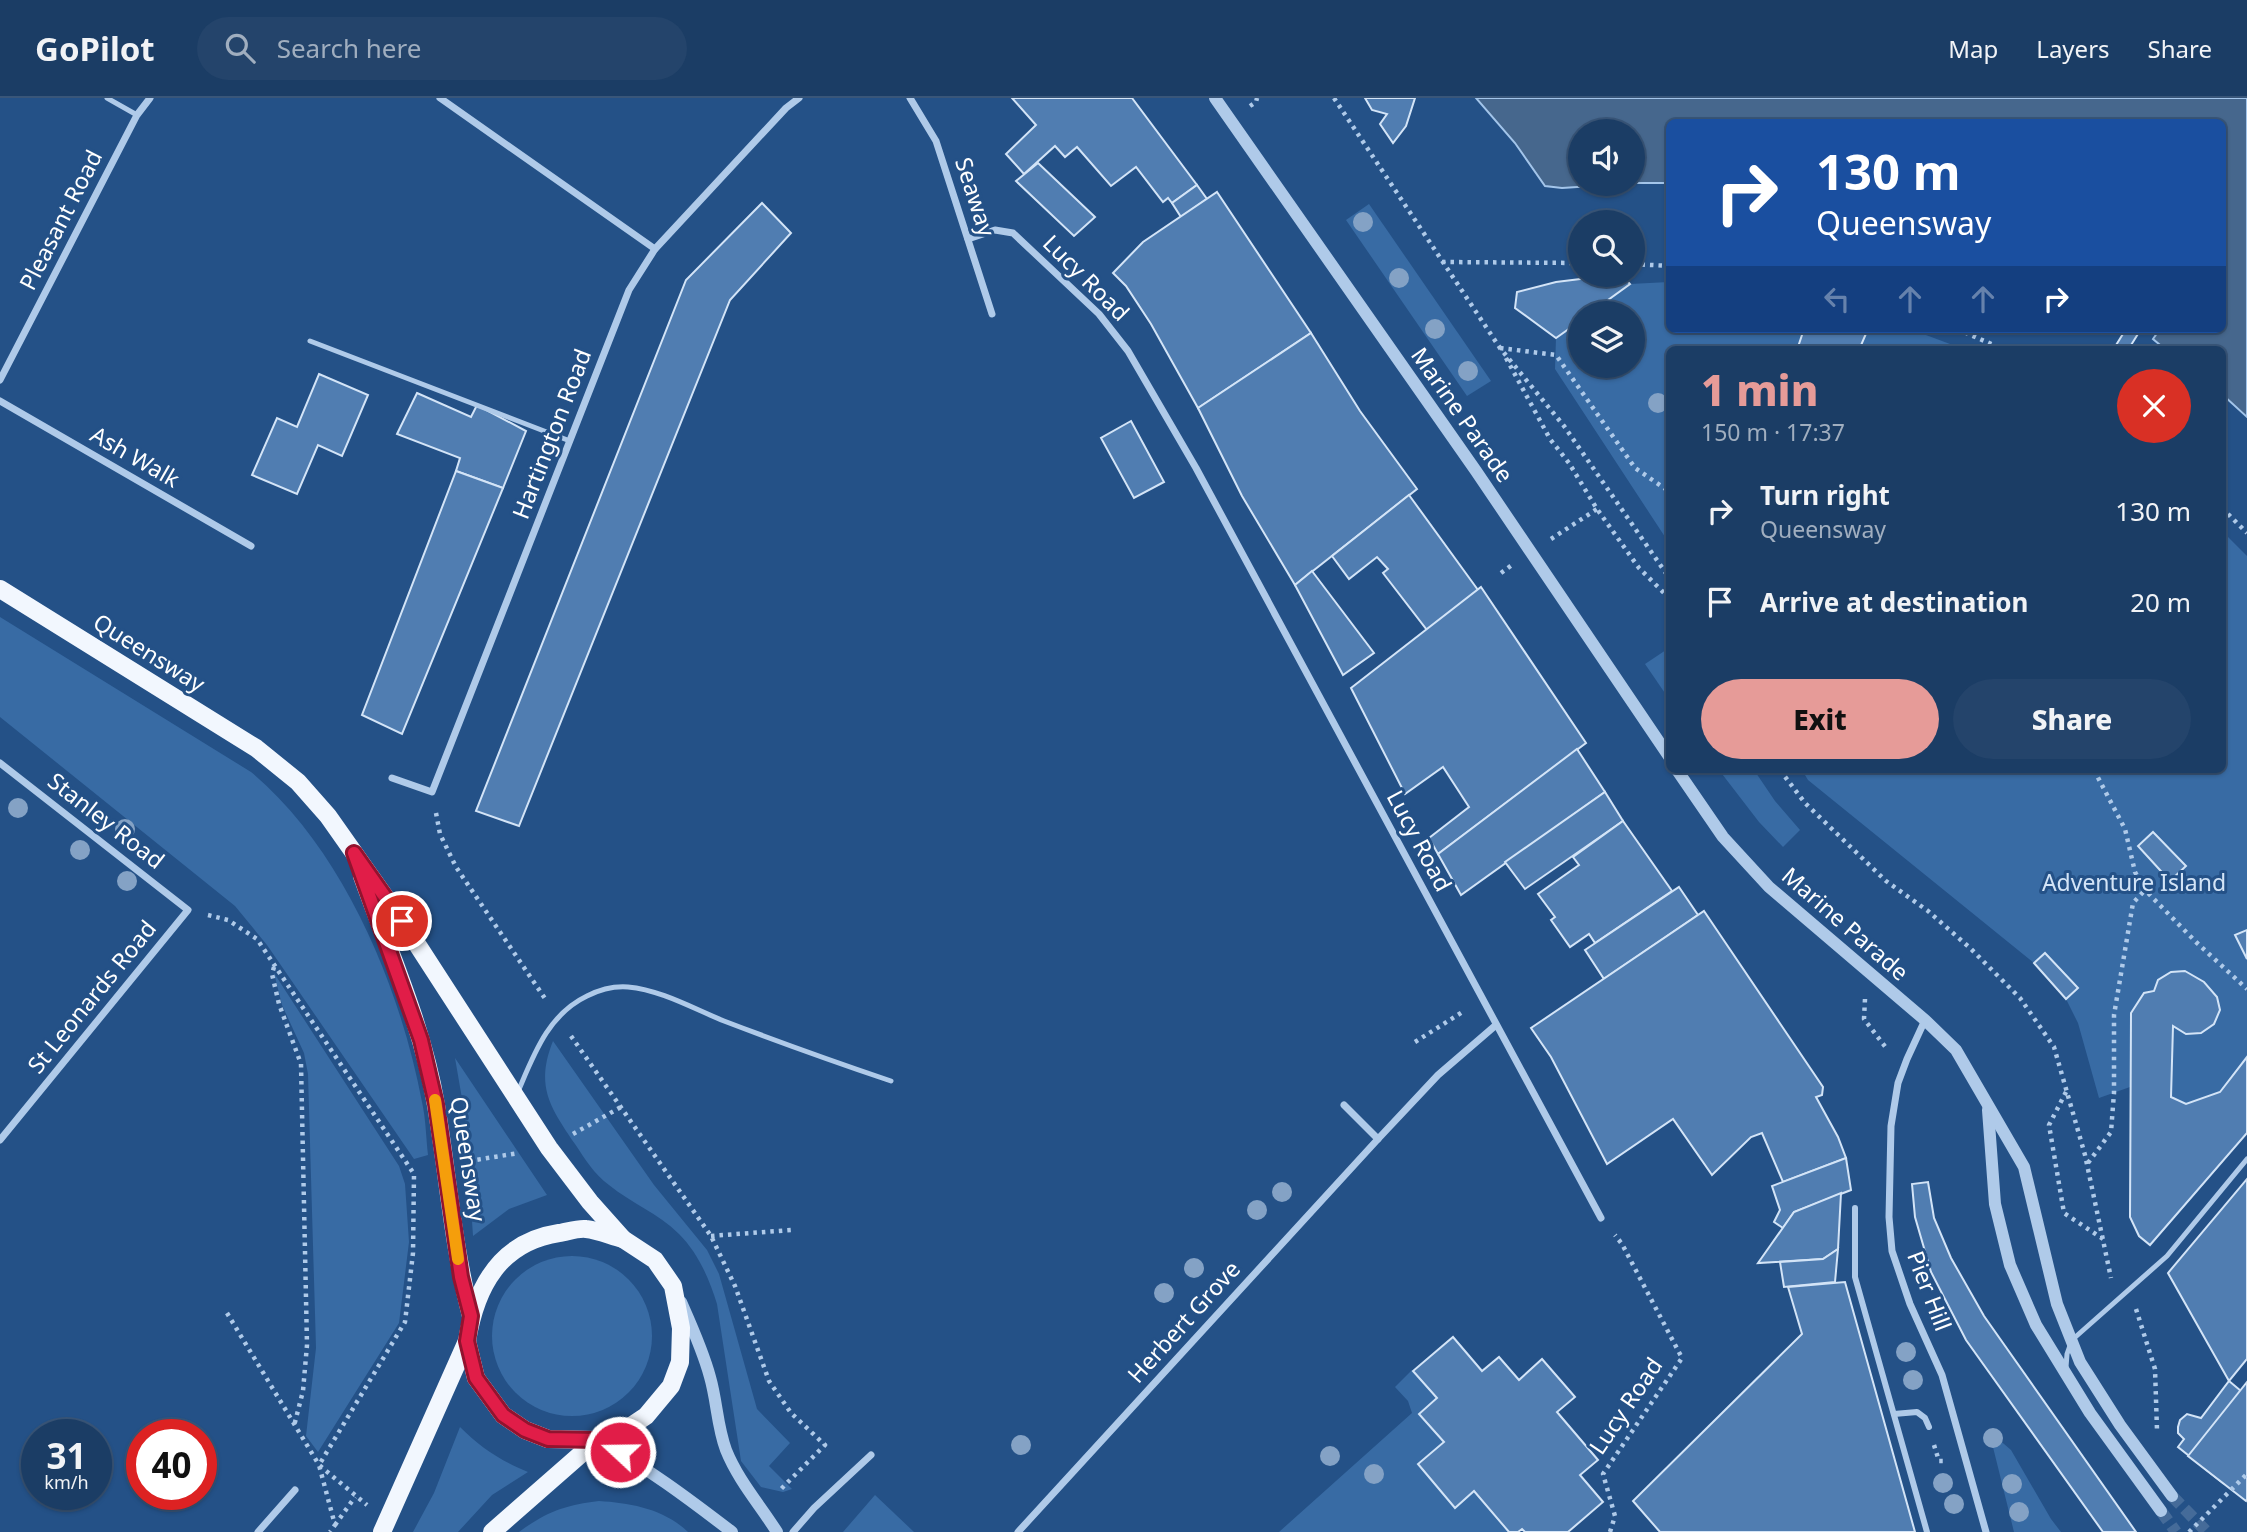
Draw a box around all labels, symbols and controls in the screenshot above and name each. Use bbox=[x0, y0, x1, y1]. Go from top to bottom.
search box bbox=[197, 17, 687, 80]
text: GoPilot bbox=[35, 26, 155, 71]
icon: search bbox=[221, 29, 259, 67]
text: Search here bbox=[277, 30, 421, 66]
text: Map bbox=[1948, 32, 1998, 65]
text: Layers bbox=[2036, 32, 2110, 65]
text: Share bbox=[2148, 32, 2212, 65]
map controls bbox=[1568, 119, 1645, 378]
button: sound bbox=[1568, 119, 1645, 196]
text: 130 m bbox=[1816, 138, 1961, 204]
street label: Pleasant Road bbox=[11, 144, 109, 295]
icon: right bbox=[1701, 147, 1792, 238]
street label: Seaway bbox=[948, 153, 1004, 241]
text: Queensway bbox=[1816, 201, 1991, 244]
button: search bbox=[1568, 210, 1645, 287]
street label: Lucy Road bbox=[1036, 227, 1137, 328]
icon: left bbox=[1818, 280, 1856, 318]
icon: ahead bbox=[1891, 280, 1929, 318]
icon: ahead bbox=[1964, 280, 2002, 318]
icon: right bbox=[2037, 280, 2075, 318]
button: layers bbox=[1568, 301, 1645, 378]
street label: Marine Parade bbox=[1404, 340, 1521, 488]
street label: Hartington Road bbox=[504, 344, 598, 523]
text: 1 min bbox=[1701, 361, 1818, 418]
button: close bbox=[2117, 369, 2191, 443]
text: 150 m · 17:37 bbox=[1701, 416, 1845, 448]
street label: Ash Walk bbox=[85, 418, 187, 495]
text: Turn right bbox=[1760, 477, 1890, 513]
icon: right bbox=[1701, 492, 1739, 530]
text: 130 m bbox=[2115, 493, 2191, 529]
text: Queensway bbox=[1760, 513, 1886, 545]
icon: arrive bbox=[1701, 583, 1739, 621]
text: Arrive at destination bbox=[1760, 584, 2029, 620]
text: 20 m bbox=[2130, 584, 2191, 620]
street label: Queensway bbox=[88, 605, 212, 699]
button: Exit bbox=[1701, 679, 1939, 759]
button: Share bbox=[1953, 679, 2191, 759]
street label: Stanley Road bbox=[42, 765, 171, 876]
street label: Lucy Road bbox=[1380, 784, 1460, 897]
street label: Marine Parade bbox=[1775, 859, 1916, 987]
park label: Adventure Island bbox=[2042, 866, 2226, 898]
pin bbox=[372, 891, 432, 951]
icon: arrive bbox=[383, 902, 421, 940]
street label: St Leonards Road bbox=[19, 913, 163, 1080]
street label: Queensway bbox=[443, 1094, 495, 1224]
street label: Pier Hill bbox=[1900, 1246, 1960, 1335]
street label: Herbert Grove bbox=[1120, 1253, 1247, 1389]
street label: Lucy Road bbox=[1581, 1351, 1669, 1460]
position arrow bbox=[583, 1415, 657, 1489]
speed limit sign: 40 bbox=[126, 1419, 217, 1510]
text: 31 bbox=[46, 1432, 87, 1479]
text: km/h bbox=[44, 1470, 89, 1494]

